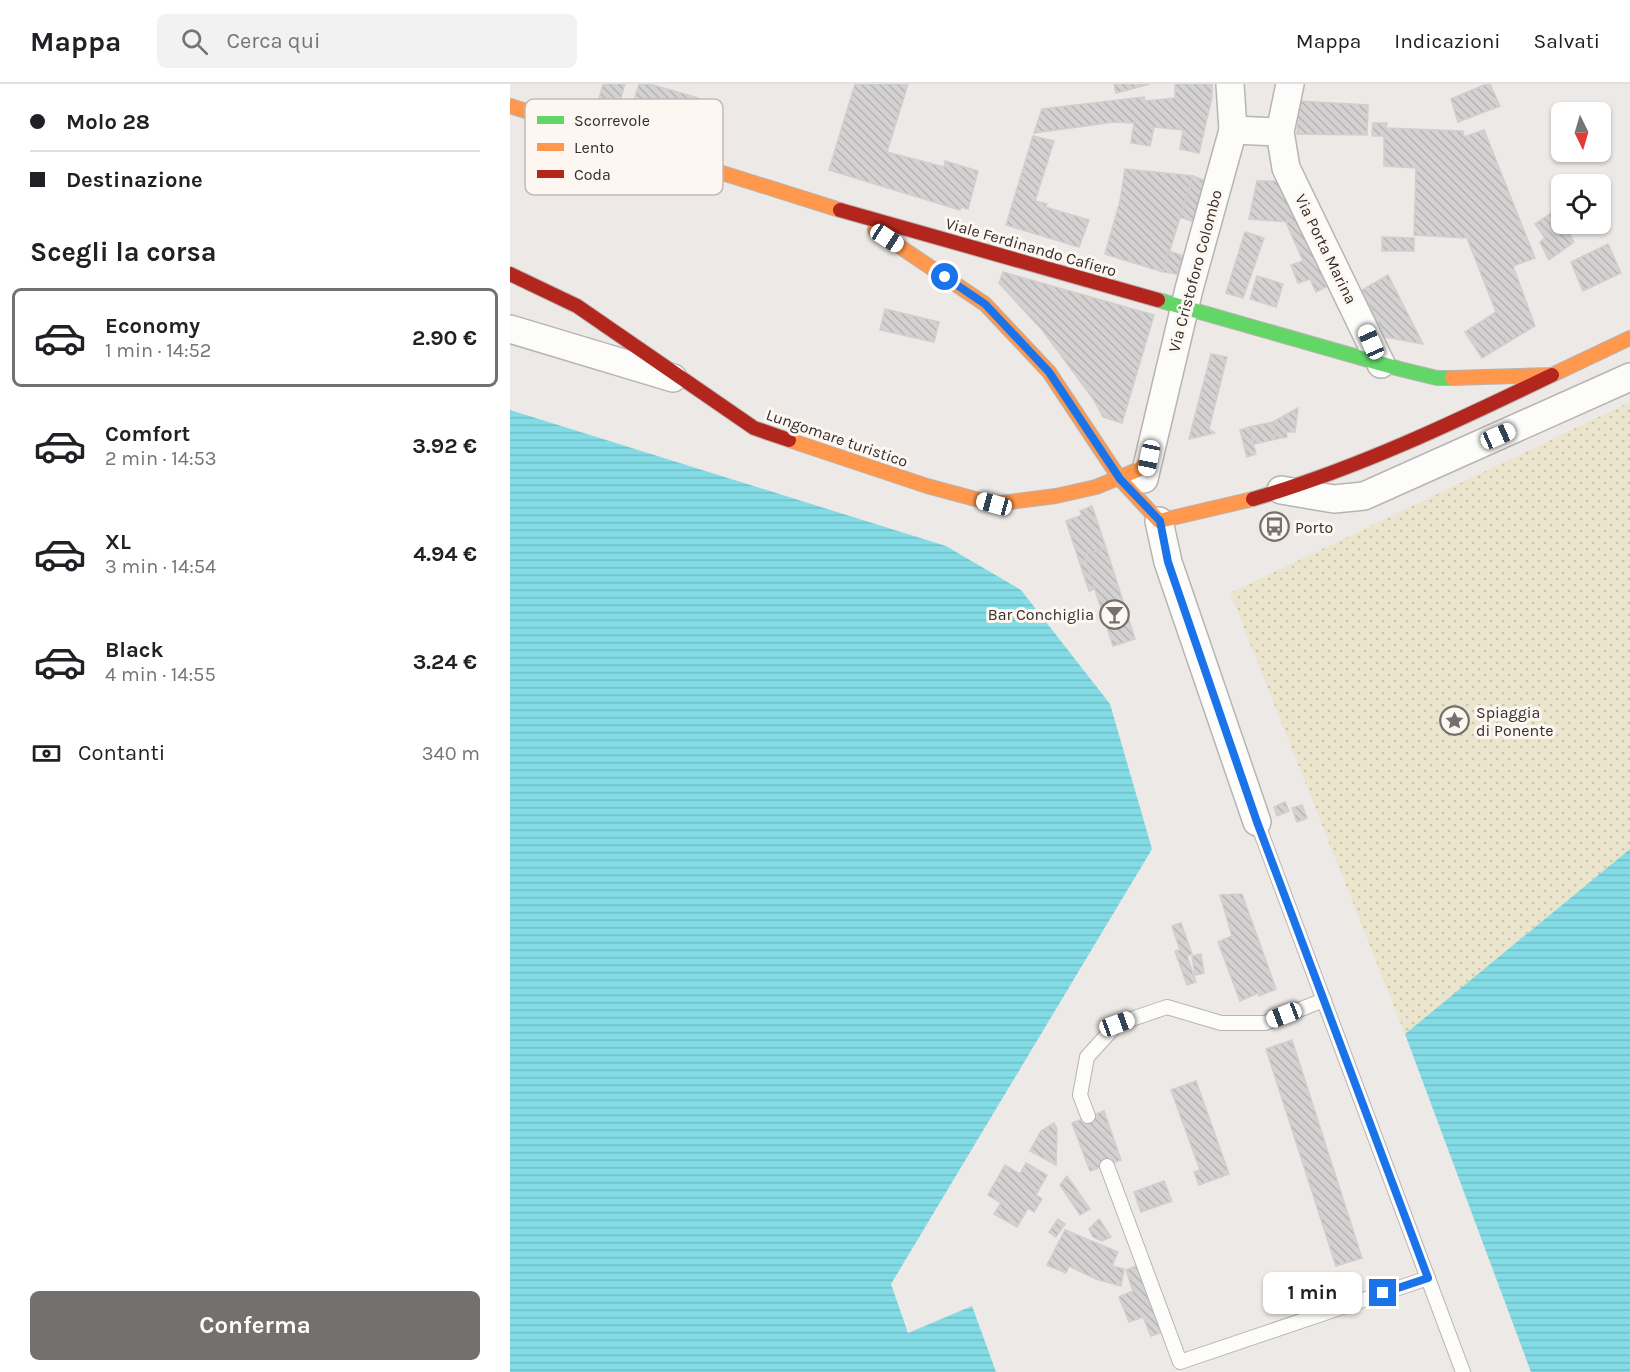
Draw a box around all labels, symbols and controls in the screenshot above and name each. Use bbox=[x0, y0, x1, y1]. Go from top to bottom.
search box bbox=[157, 14, 577, 68]
text: Mappa bbox=[30, 25, 121, 58]
icon: search bbox=[178, 25, 211, 58]
text: Cerca qui bbox=[226, 28, 321, 54]
text: Mappa bbox=[1296, 29, 1361, 53]
text: Indicazioni bbox=[1394, 29, 1501, 53]
text: Salvati bbox=[1534, 29, 1600, 53]
legend bbox=[525, 99, 723, 195]
north arrow bbox=[1551, 102, 1611, 162]
map controls bbox=[1551, 102, 1611, 234]
text: Molo 28 bbox=[66, 109, 150, 135]
text: Scorrevole bbox=[574, 111, 650, 130]
text: Lento bbox=[574, 138, 614, 157]
text: Coda bbox=[574, 165, 611, 184]
text: Destinazione bbox=[66, 167, 203, 193]
button: locate bbox=[1551, 174, 1611, 234]
street label: Via Cristoforo Colombo bbox=[1164, 188, 1226, 354]
street label: Via Porta Marina bbox=[1291, 191, 1361, 307]
street label: Viale Ferdinando Cafiero bbox=[943, 213, 1119, 281]
car bbox=[867, 221, 907, 255]
text: Scegli la corsa bbox=[30, 236, 217, 268]
route start bbox=[931, 263, 958, 290]
icon: car bbox=[33, 311, 87, 365]
text: Economy bbox=[105, 313, 200, 339]
car bbox=[1355, 322, 1387, 362]
text: 2.90 € bbox=[412, 325, 477, 351]
text: 1 min · 14:52 bbox=[105, 339, 211, 362]
street label: Lungomare turistico bbox=[764, 405, 910, 471]
icon: car bbox=[33, 419, 87, 473]
car bbox=[1478, 420, 1518, 452]
text: Comfort bbox=[105, 421, 190, 447]
text: 3.92 € bbox=[412, 433, 477, 459]
car bbox=[1136, 439, 1162, 477]
text: 2 min · 14:53 bbox=[105, 447, 217, 470]
car bbox=[974, 491, 1014, 517]
bus stop icon: Porto bbox=[1258, 511, 1290, 543]
place label: Porto bbox=[1295, 518, 1333, 537]
icon: car bbox=[33, 527, 87, 581]
text: XL bbox=[105, 529, 131, 555]
text: 4.94 € bbox=[413, 541, 477, 567]
text: 3 min · 14:54 bbox=[105, 555, 216, 578]
bar icon: Bar Conchiglia bbox=[1099, 598, 1131, 630]
place label: Bar Conchiglia bbox=[988, 605, 1094, 624]
icon: car bbox=[33, 635, 87, 689]
text: Black bbox=[105, 637, 164, 663]
text: 3.24 € bbox=[413, 649, 477, 675]
text: 4 min · 14:55 bbox=[105, 663, 216, 686]
place label: Spiaggia di Ponente bbox=[1476, 703, 1553, 740]
place icon: Spiaggia di Ponente bbox=[1439, 705, 1471, 737]
icon: cash bbox=[30, 737, 63, 770]
text: Contanti bbox=[78, 740, 165, 766]
text: 340 m bbox=[422, 742, 480, 765]
car bbox=[1264, 1000, 1304, 1030]
car bbox=[1097, 1009, 1137, 1039]
callout: 1 min bbox=[1263, 1272, 1362, 1314]
route end bbox=[1369, 1279, 1396, 1306]
text: 1 min bbox=[1287, 1281, 1338, 1304]
button: Conferma bbox=[30, 1291, 480, 1360]

